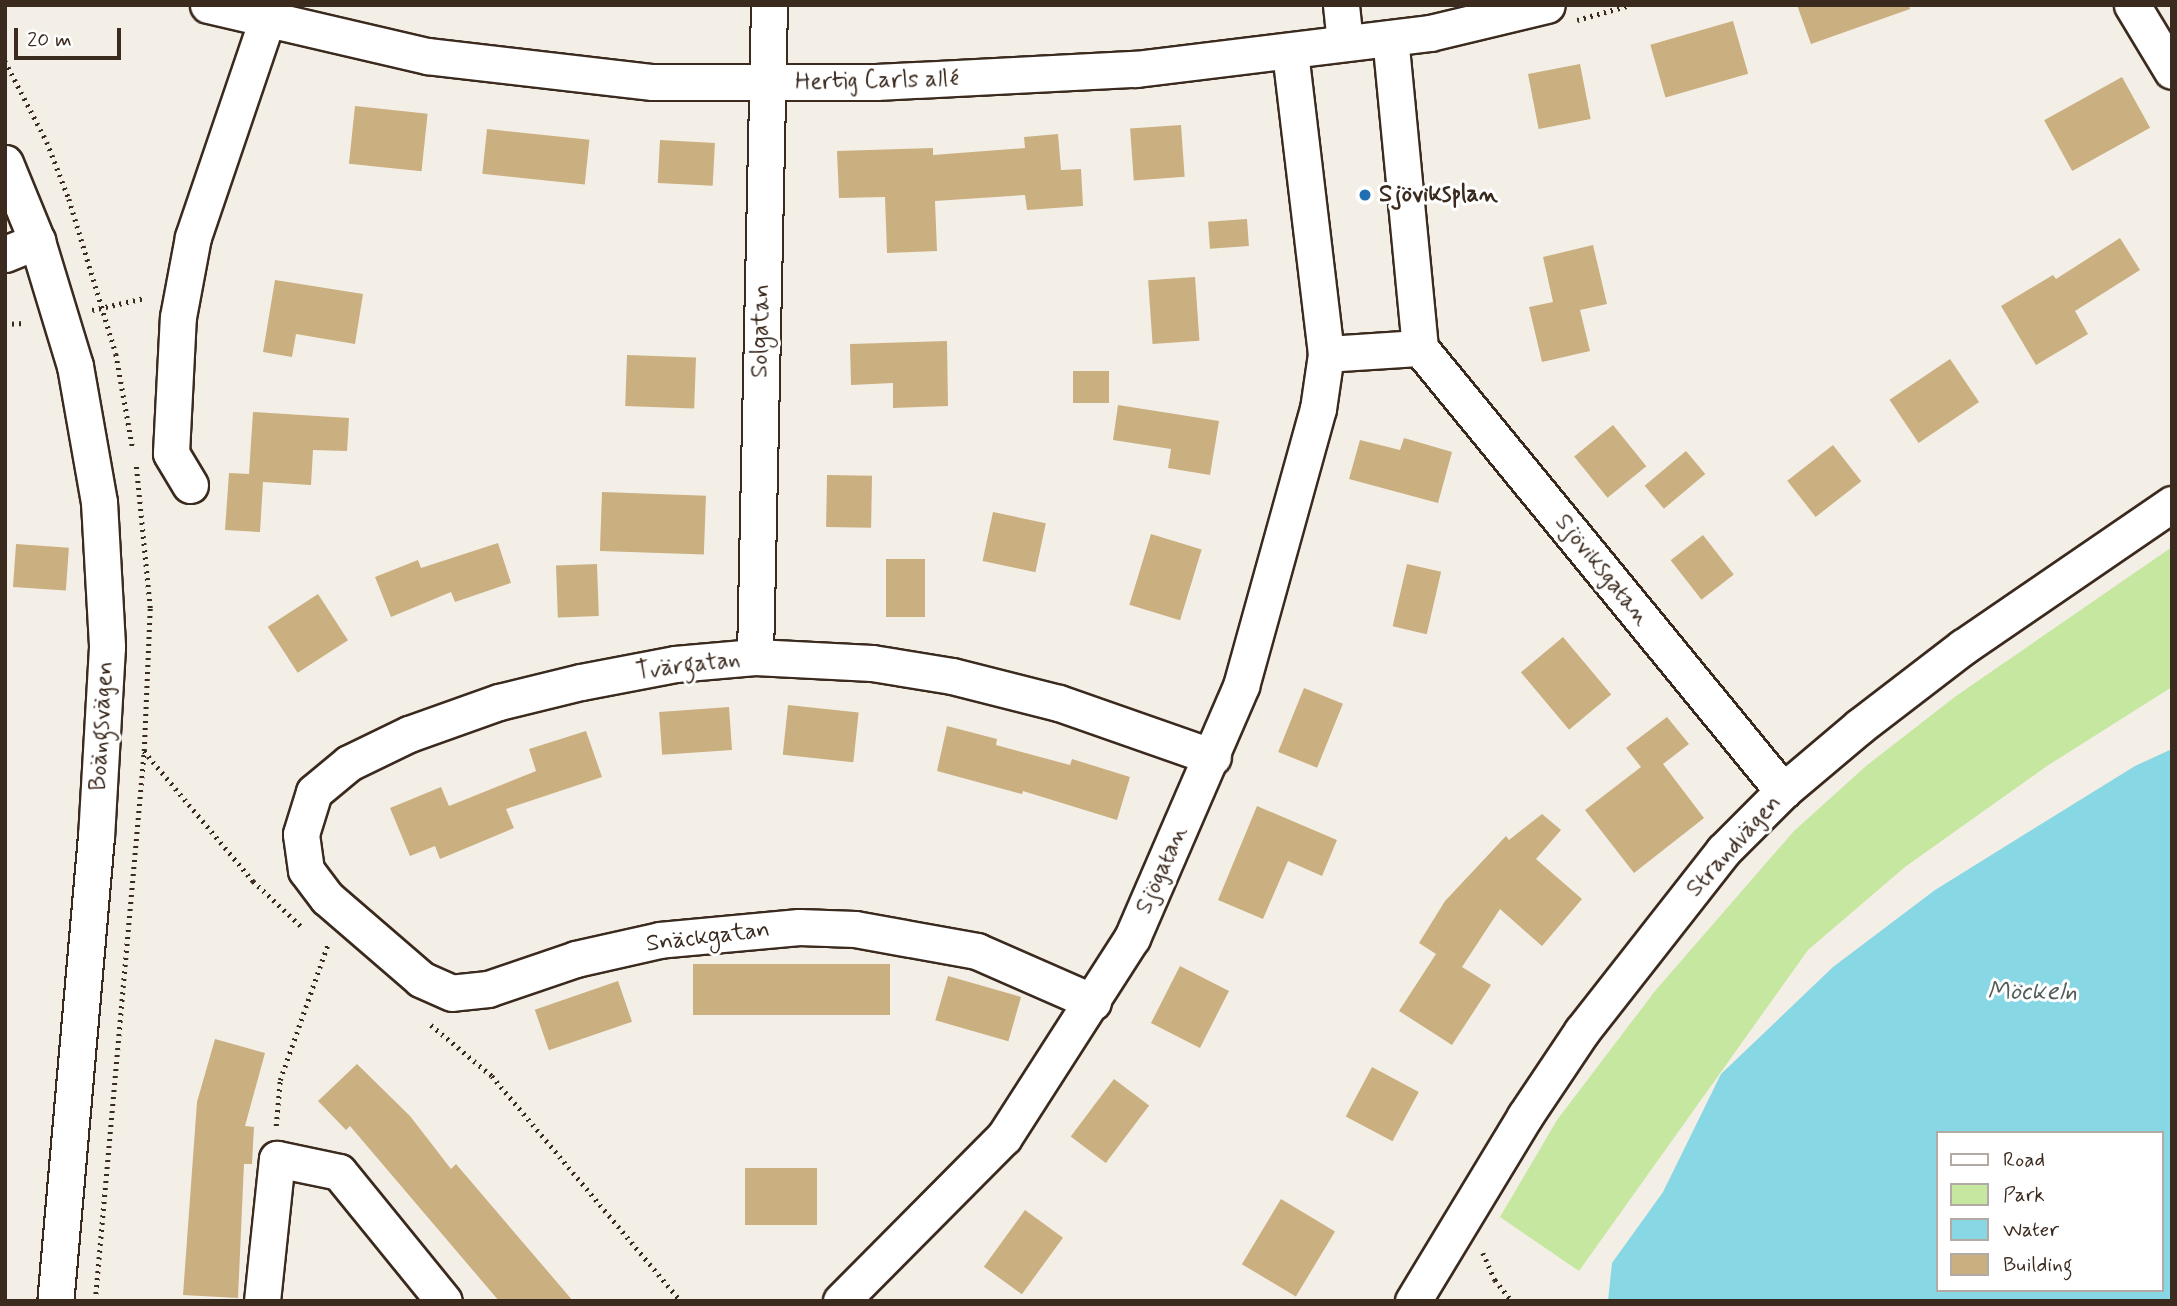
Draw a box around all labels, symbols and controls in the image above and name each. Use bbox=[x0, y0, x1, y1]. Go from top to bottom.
scale bar bbox=[18, 14, 124, 58]
text: 20 m bbox=[27, 26, 72, 54]
street label: Hertig Carls allé bbox=[794, 65, 960, 97]
place label: Sjöviksplan bbox=[1379, 181, 1498, 209]
marker: Sjöviksplan bbox=[1357, 187, 1373, 203]
street label: Solgatan bbox=[746, 284, 776, 378]
street label: Sjöviksgatan bbox=[1548, 508, 1656, 632]
street label: Tvärgatan bbox=[634, 645, 742, 687]
street label: Boängsvägen bbox=[84, 660, 120, 792]
street label: Strandvägen bbox=[1680, 789, 1788, 903]
street label: Sjögatan bbox=[1130, 821, 1194, 919]
street label: Snäckgatan bbox=[645, 915, 771, 959]
water label: Möckeln bbox=[1987, 977, 2077, 1009]
legend bbox=[1936, 1131, 2163, 1292]
text: Road bbox=[2003, 1146, 2045, 1174]
text: Park bbox=[2003, 1181, 2045, 1209]
text: Water bbox=[2003, 1216, 2059, 1244]
text: Building bbox=[2003, 1251, 2073, 1279]

